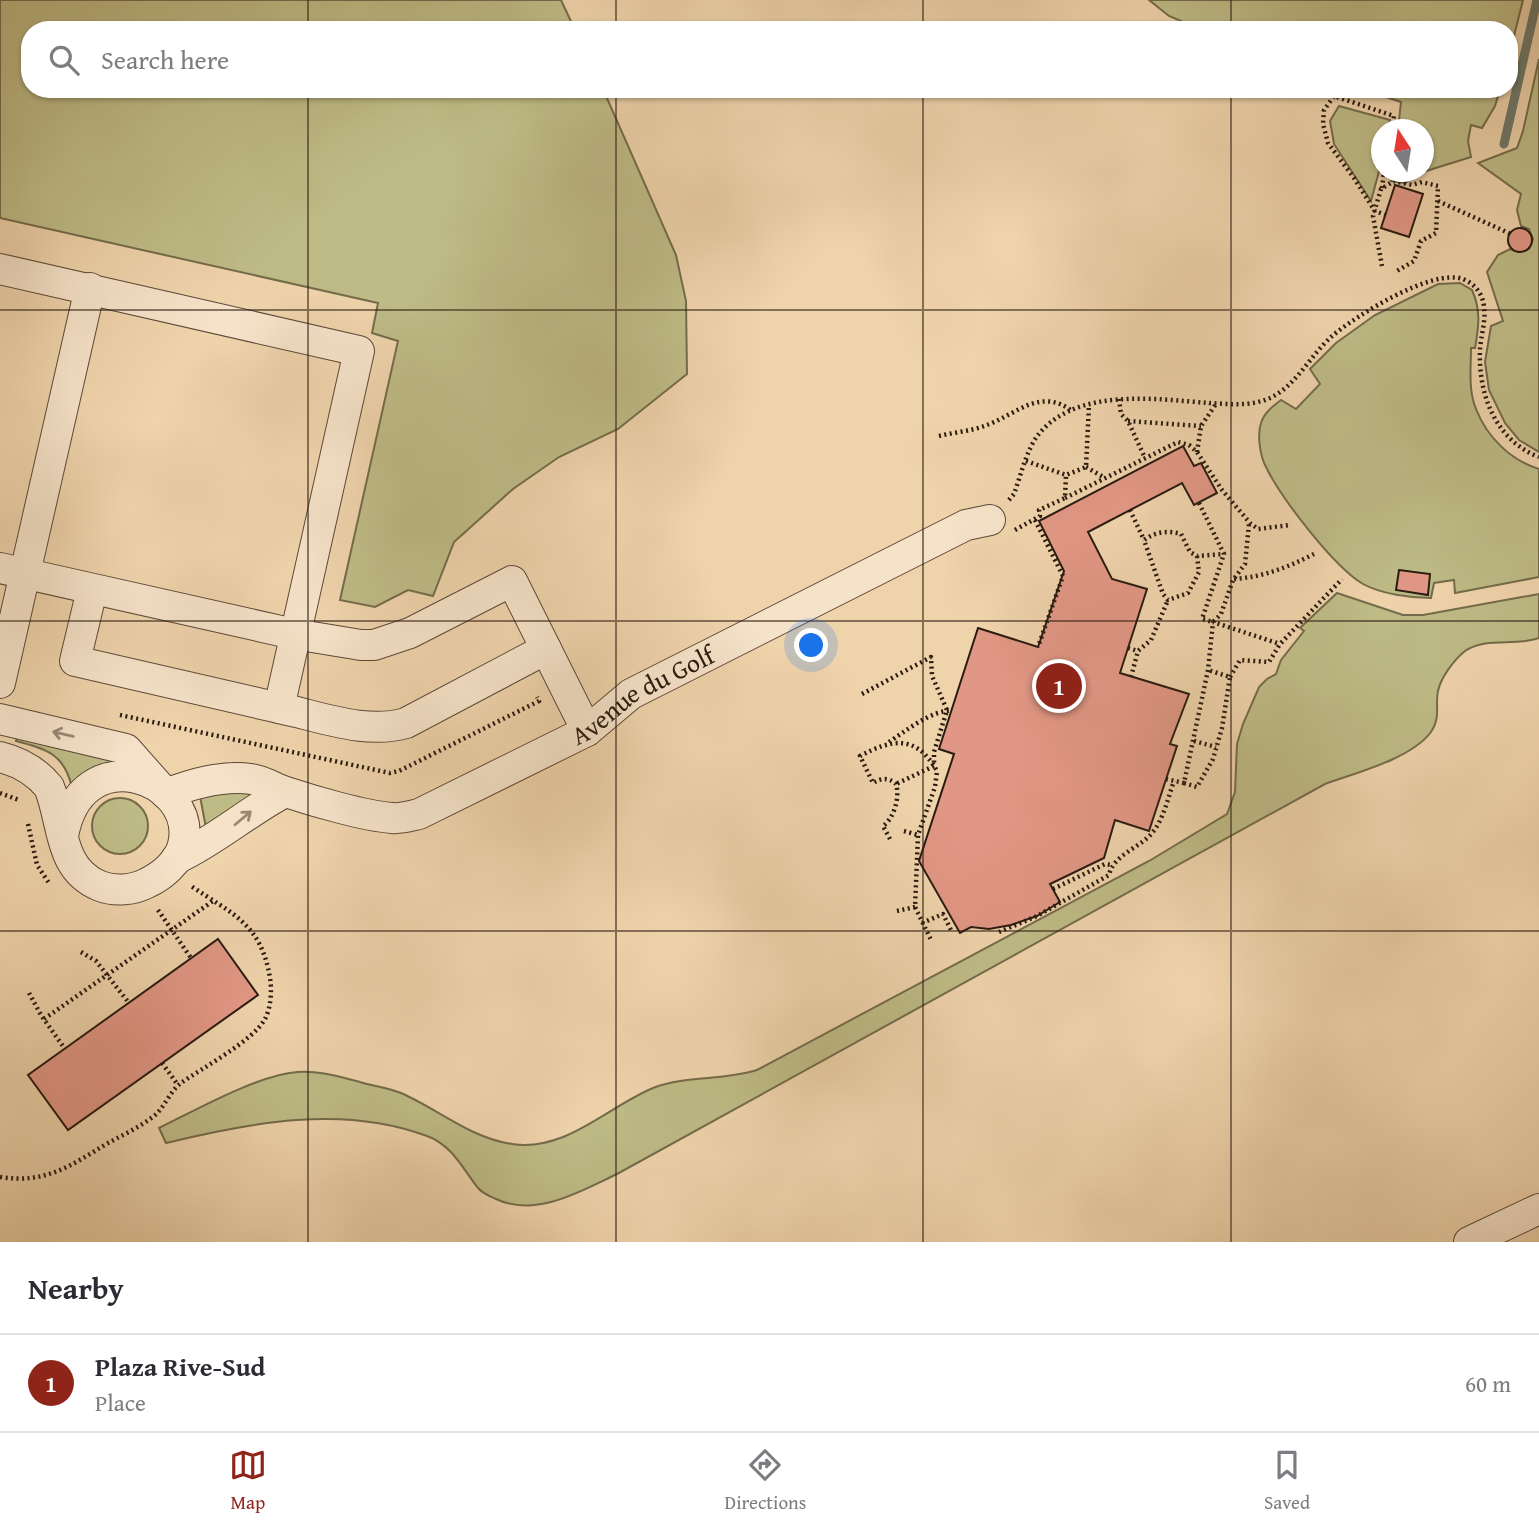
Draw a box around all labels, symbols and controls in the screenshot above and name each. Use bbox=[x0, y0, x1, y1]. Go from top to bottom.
search box bbox=[21, 21, 1518, 98]
text: Search here bbox=[101, 40, 229, 79]
icon: search bbox=[45, 41, 83, 79]
north arrow bbox=[1371, 119, 1434, 182]
your location bbox=[794, 628, 828, 662]
street label: Avenue du Golf bbox=[564, 634, 723, 755]
pin: 1 bbox=[1036, 660, 1082, 712]
one-way arrow bbox=[52, 727, 75, 740]
one-way arrow bbox=[233, 810, 251, 826]
text: Nearby bbox=[28, 1266, 124, 1310]
text: Plaza Rive-Sud bbox=[95, 1347, 266, 1386]
text: 1 bbox=[45, 1367, 57, 1400]
text: 60 m bbox=[1465, 1367, 1511, 1400]
text: Place bbox=[95, 1386, 146, 1419]
tab: Map bbox=[229, 1446, 267, 1516]
tab: Directions bbox=[725, 1446, 806, 1516]
tab: Saved bbox=[1264, 1446, 1310, 1516]

